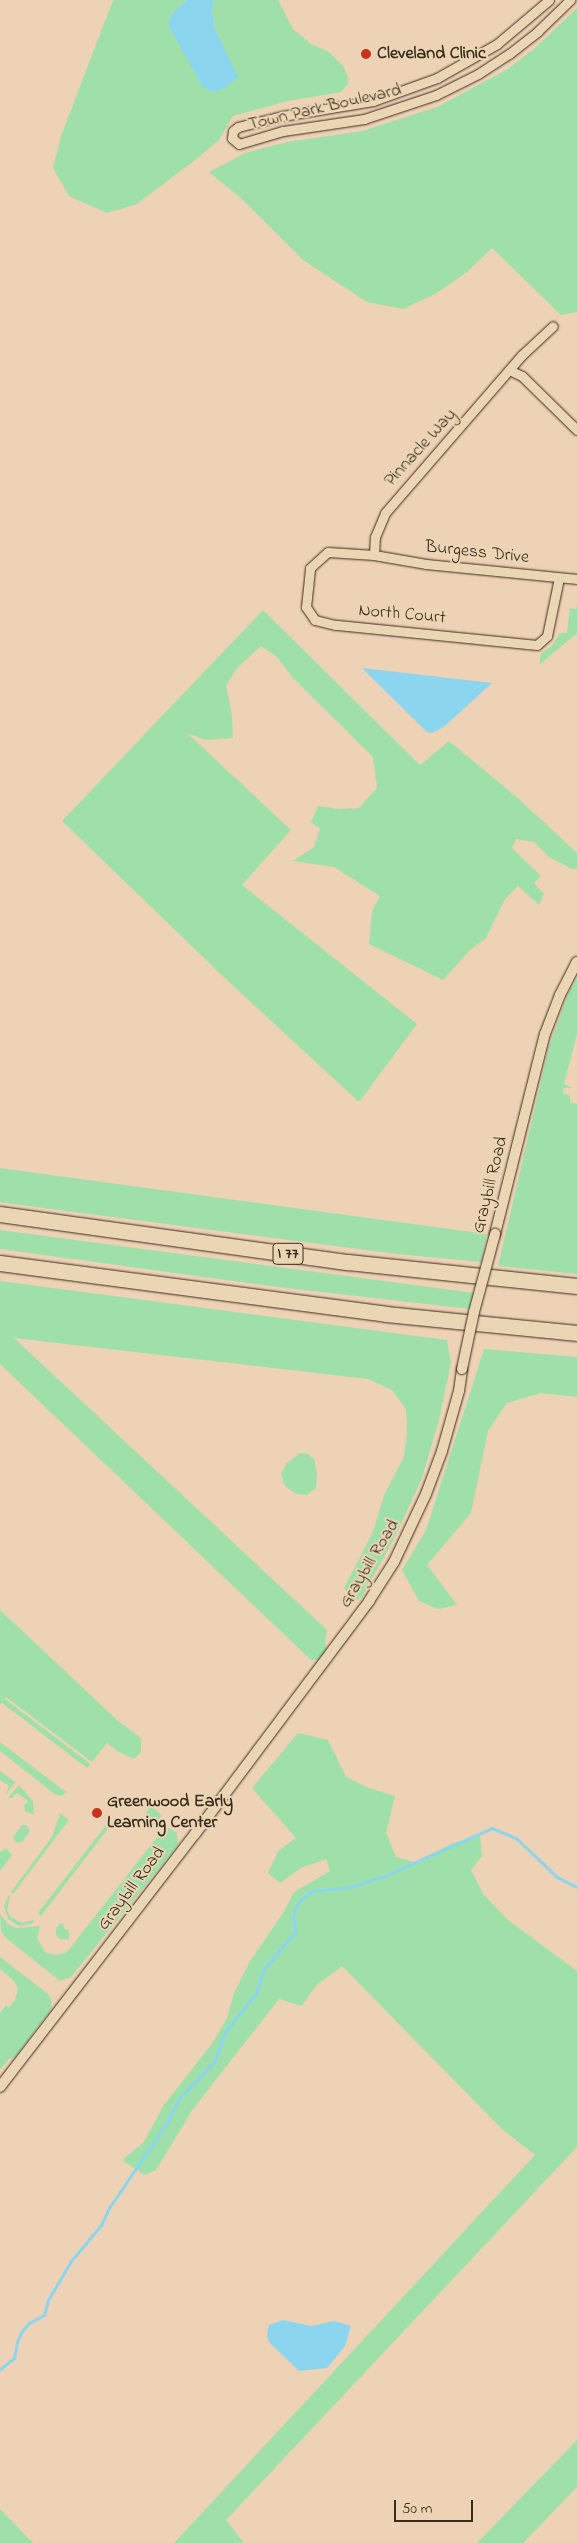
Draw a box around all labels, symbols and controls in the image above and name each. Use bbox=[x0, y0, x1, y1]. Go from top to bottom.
place label: Cleveland Clinic bbox=[377, 43, 486, 65]
marker: Cleveland Clinic bbox=[359, 47, 373, 61]
street label: Town Park Boulevard bbox=[246, 80, 404, 136]
street label: Pinnacle Way bbox=[380, 405, 462, 491]
street label: Burgess Drive bbox=[424, 537, 530, 569]
street label: North Court bbox=[358, 600, 446, 630]
street label: Graybill Road bbox=[469, 1134, 513, 1236]
road number: I 77 bbox=[272, 1240, 304, 1268]
street label: Graybill Road bbox=[335, 1516, 405, 1612]
place label: Greenwood Early Learning Center bbox=[107, 1792, 233, 1835]
marker: Greenwood Early Learning Center bbox=[91, 1807, 103, 1819]
street label: Graybill Road bbox=[94, 1843, 170, 1935]
scale bar bbox=[397, 2490, 476, 2522]
text: 50 m bbox=[402, 2498, 432, 2520]

